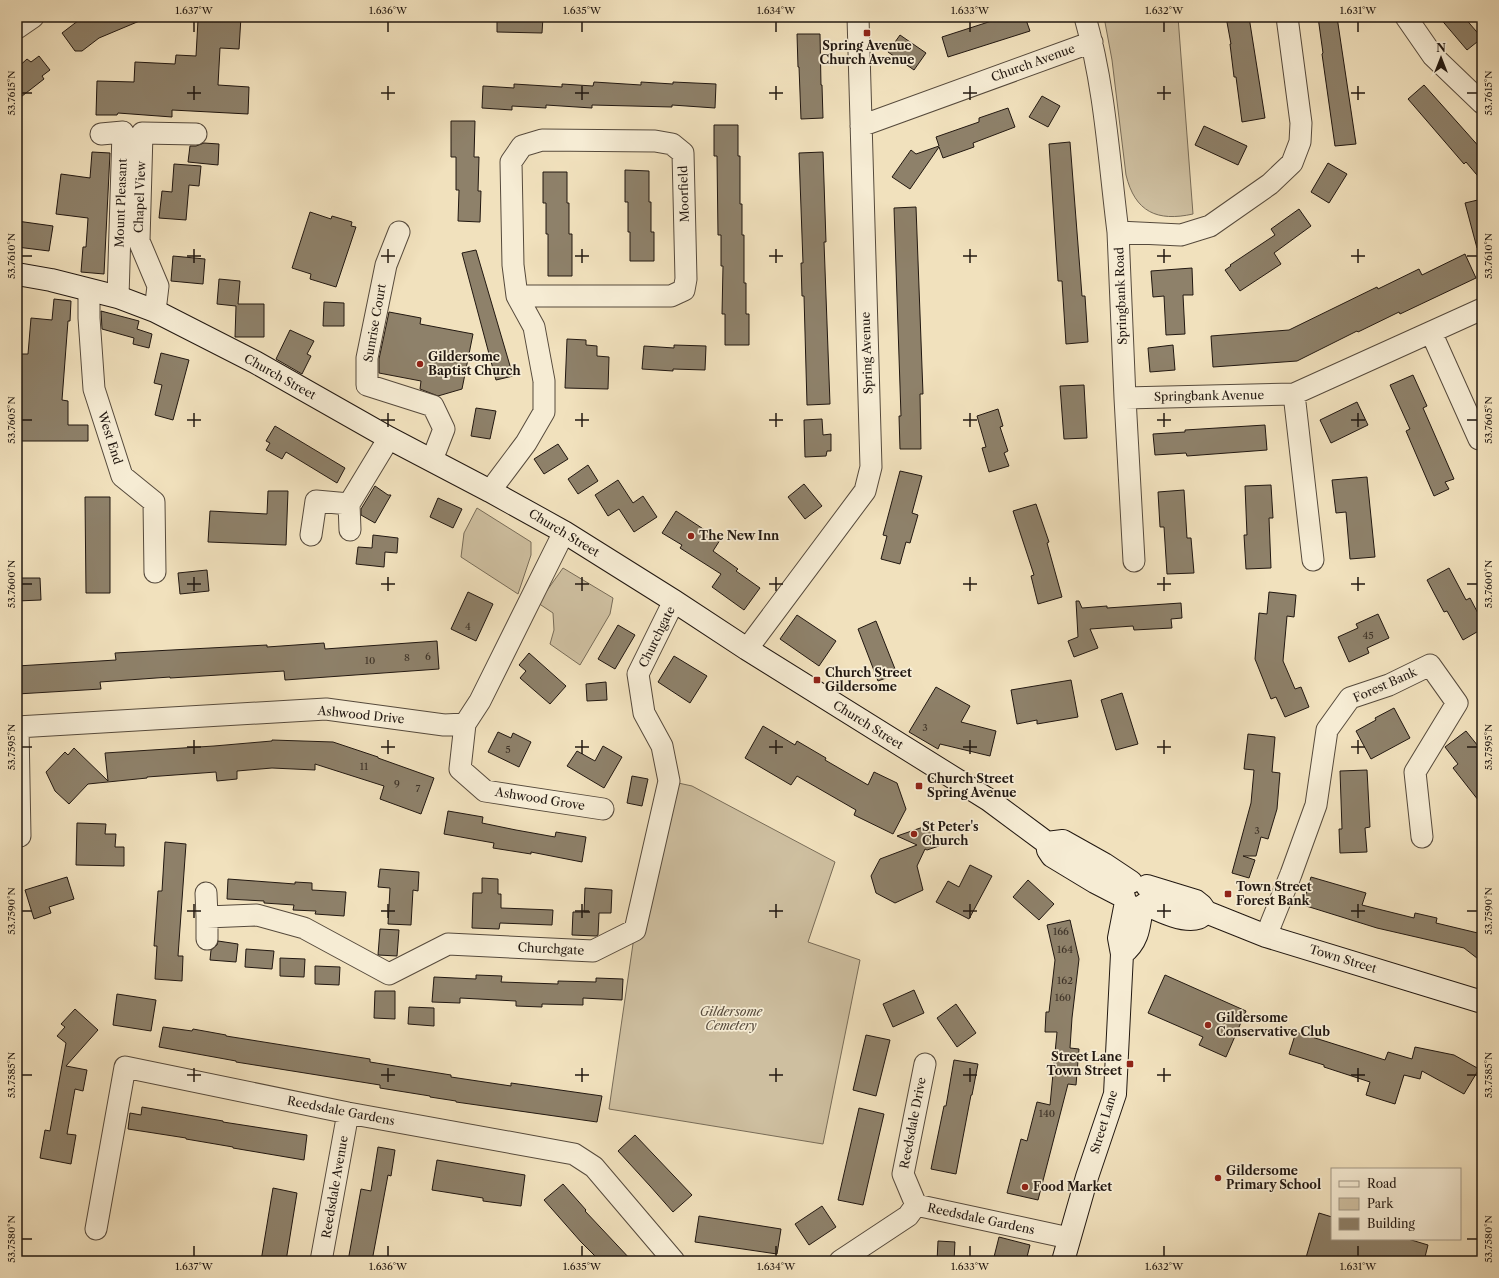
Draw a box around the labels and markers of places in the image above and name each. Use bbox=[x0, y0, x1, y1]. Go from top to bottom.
marker: Spring Avenue Church Avenue bbox=[862, 28, 872, 38]
place label: Spring Avenue Church Avenue bbox=[820, 38, 914, 67]
place label: Gildersome Baptist Church bbox=[428, 349, 521, 378]
marker: Gildersome Baptist Church bbox=[415, 359, 425, 369]
place label: The New Inn bbox=[699, 528, 780, 543]
marker: The New Inn bbox=[686, 531, 696, 541]
place label: Church Street Gildersome bbox=[825, 665, 912, 694]
marker: Church Street Gildersome bbox=[812, 675, 822, 685]
place label: Church Street Spring Avenue bbox=[927, 771, 1017, 800]
marker: Church Street Spring Avenue bbox=[914, 781, 924, 791]
place label: St Peter's Church bbox=[922, 819, 979, 848]
marker: St Peter's Church bbox=[909, 829, 919, 839]
place label: Town Street Forest Bank bbox=[1236, 879, 1312, 908]
marker: Town Street Forest Bank bbox=[1223, 889, 1233, 899]
place label: Gildersome Conservative Club bbox=[1216, 1010, 1330, 1039]
marker: Gildersome Conservative Club bbox=[1203, 1020, 1213, 1030]
place label: Street Lane Town Street bbox=[1046, 1049, 1122, 1078]
marker: Street Lane Town Street bbox=[1125, 1059, 1135, 1069]
place label: Gildersome Primary School bbox=[1226, 1163, 1321, 1192]
marker: Gildersome Primary School bbox=[1213, 1173, 1223, 1183]
place label: Food Market bbox=[1033, 1179, 1112, 1194]
marker: Food Market bbox=[1020, 1182, 1030, 1192]

